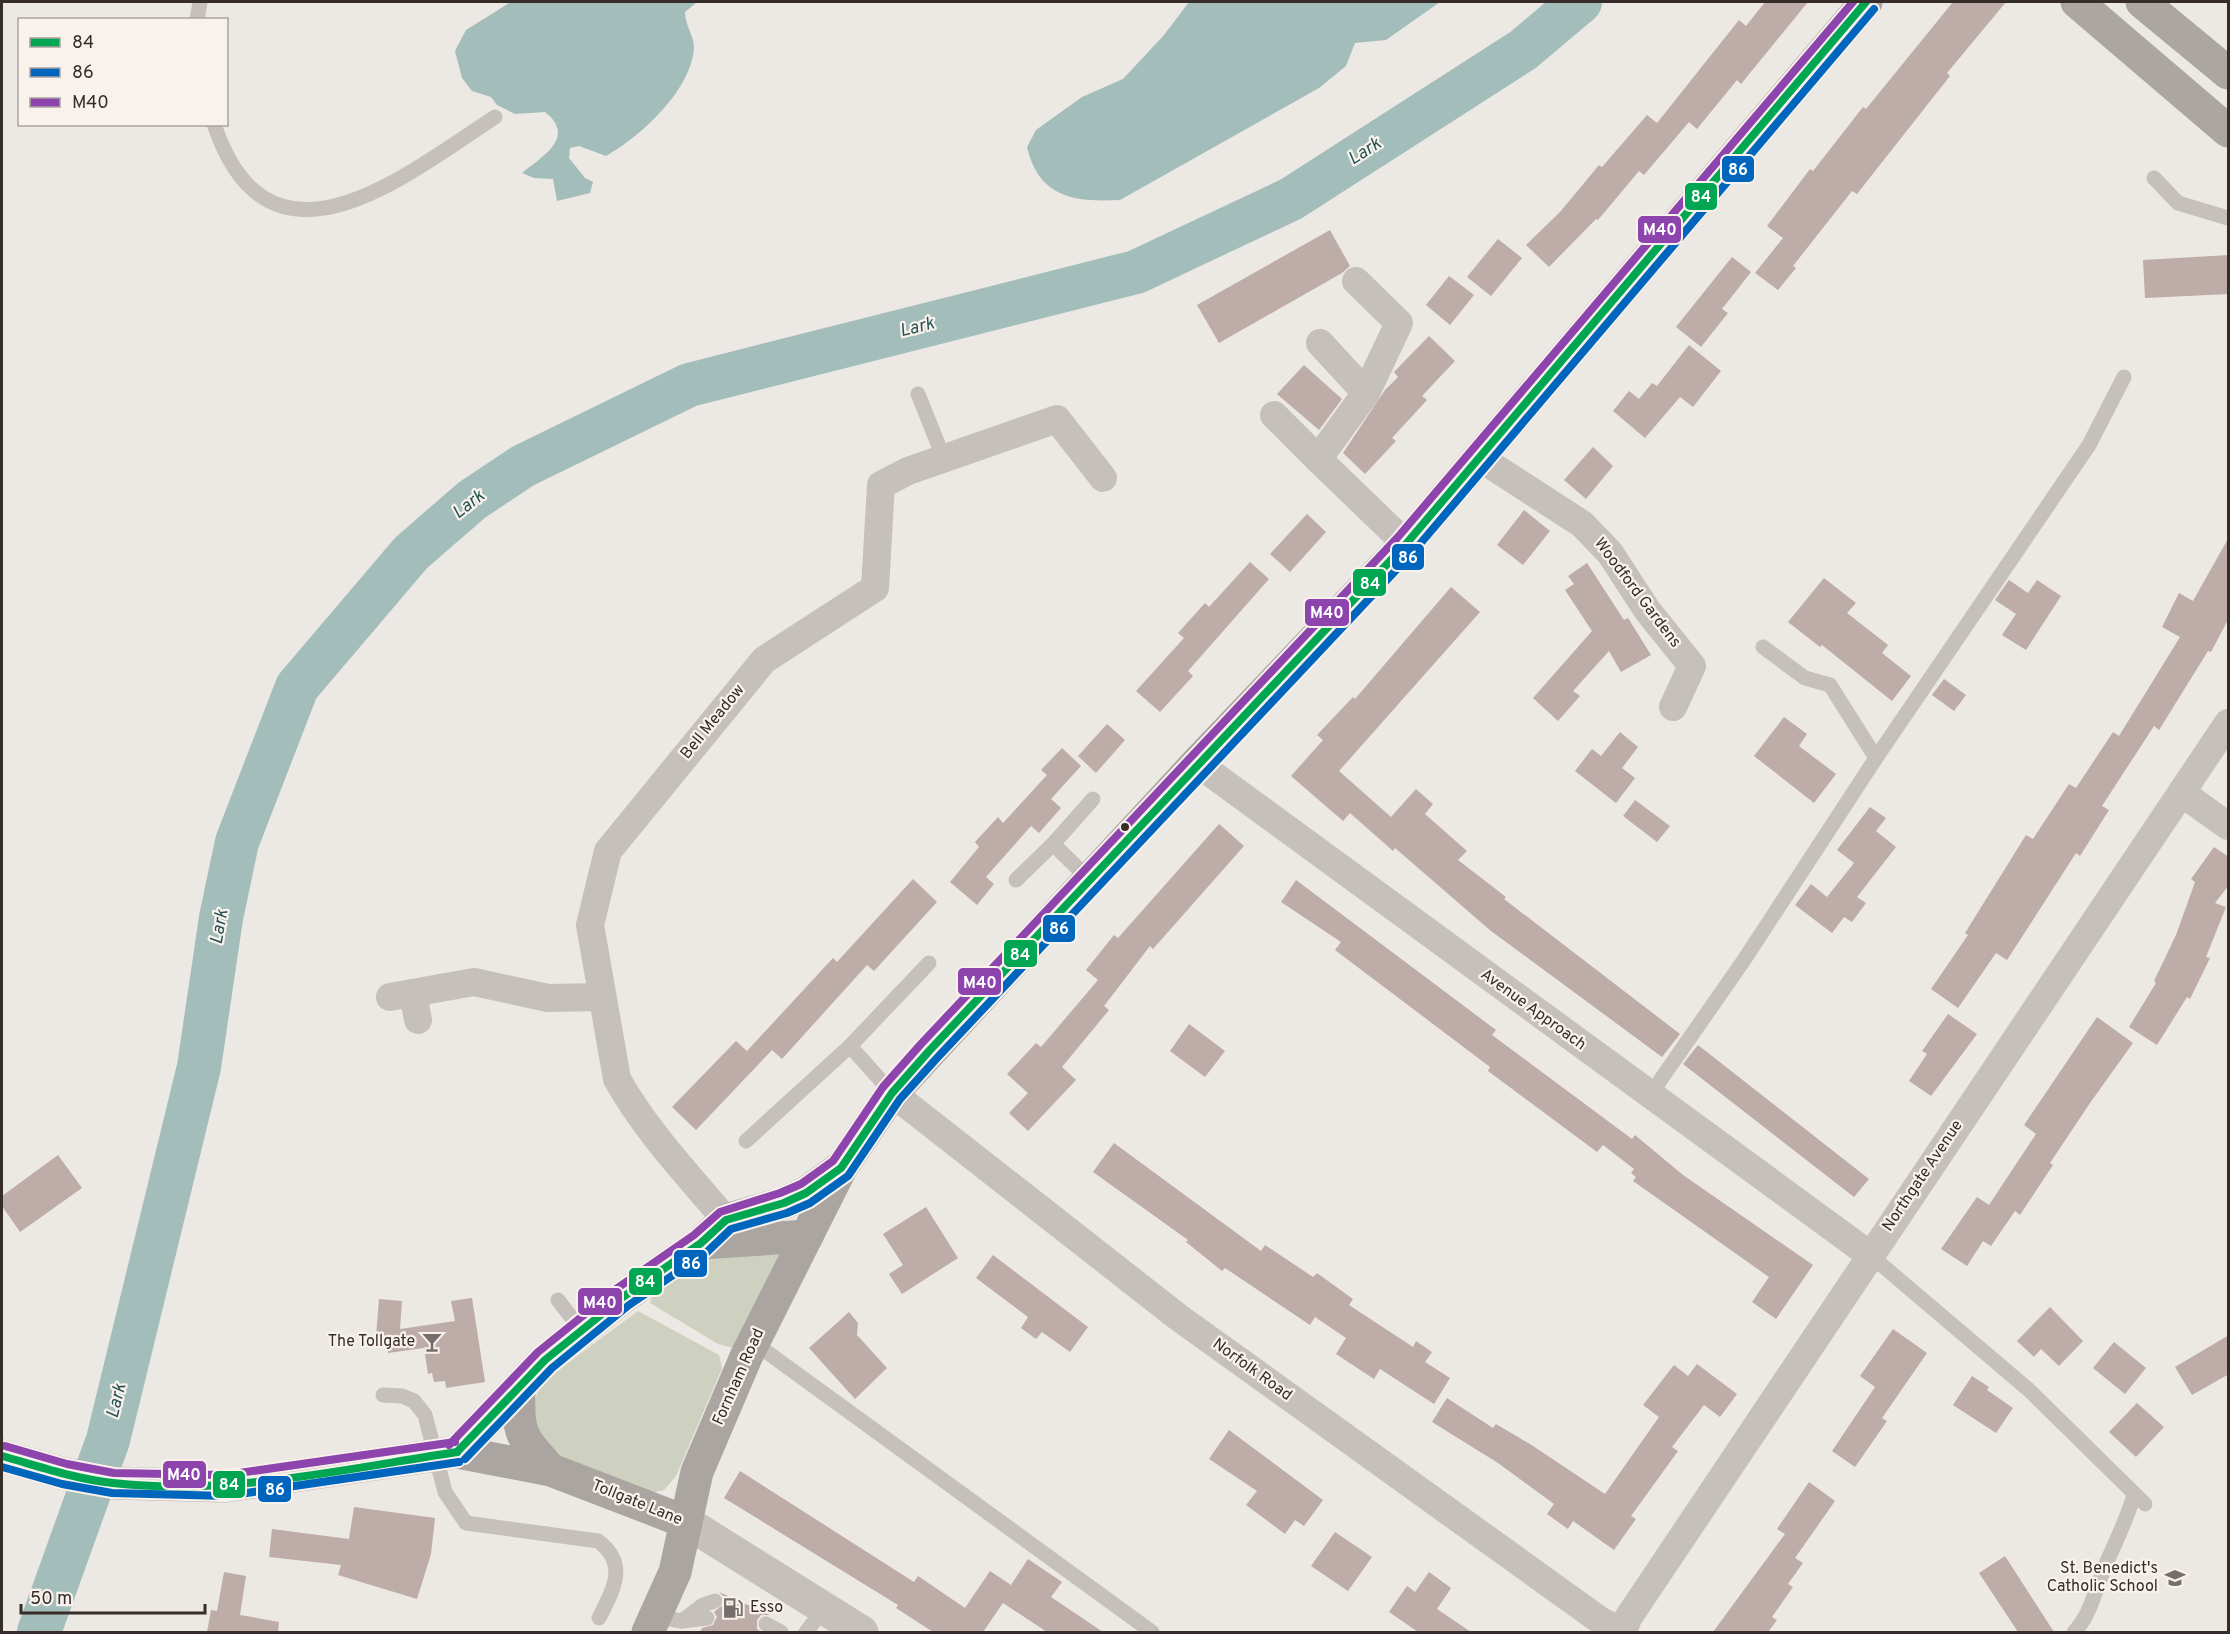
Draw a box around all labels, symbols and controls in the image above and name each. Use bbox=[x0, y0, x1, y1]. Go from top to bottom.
legend bbox=[18, 18, 228, 126]
text: 84 bbox=[72, 32, 94, 55]
text: 86 bbox=[72, 62, 94, 85]
text: M40 bbox=[72, 92, 109, 115]
water label: Lark bbox=[1344, 132, 1387, 171]
line badge: 86 bbox=[1721, 155, 1755, 183]
text: 86 bbox=[1728, 161, 1748, 181]
line badge: 84 bbox=[1684, 182, 1718, 211]
text: 84 bbox=[1691, 188, 1711, 208]
line badge: M40 bbox=[1637, 215, 1682, 244]
text: M40 bbox=[1643, 221, 1677, 241]
water label: Lark bbox=[897, 312, 938, 343]
water label: Lark bbox=[448, 485, 491, 525]
street label: Woodford Gardens bbox=[1589, 534, 1685, 652]
line badge: 86 bbox=[1391, 543, 1425, 571]
text: 86 bbox=[1398, 549, 1418, 569]
line badge: 84 bbox=[1352, 568, 1387, 597]
text: 84 bbox=[1360, 575, 1380, 595]
line badge: M40 bbox=[1304, 598, 1350, 627]
text: M40 bbox=[1310, 604, 1344, 624]
street label: Bell Meadow bbox=[677, 680, 749, 764]
unlabelled marker bbox=[1119, 821, 1131, 833]
water label: Lark bbox=[206, 907, 235, 946]
line badge: 86 bbox=[1042, 914, 1076, 943]
text: 86 bbox=[1049, 920, 1069, 940]
line badge: 84 bbox=[1003, 939, 1038, 968]
text: 84 bbox=[1010, 946, 1030, 966]
street label: Avenue Approach bbox=[1476, 965, 1590, 1055]
line badge: M40 bbox=[957, 967, 1002, 996]
text: M40 bbox=[963, 974, 997, 994]
street label: Northgate Avenue bbox=[1878, 1117, 1968, 1235]
line badge: 86 bbox=[673, 1249, 708, 1278]
text: 86 bbox=[681, 1255, 701, 1275]
line badge: 84 bbox=[628, 1267, 663, 1296]
text: 84 bbox=[635, 1273, 655, 1293]
line badge: M40 bbox=[577, 1287, 623, 1316]
text: M40 bbox=[583, 1294, 617, 1314]
street label: Fornham Road bbox=[709, 1326, 769, 1428]
bar icon: The Tollgate bbox=[420, 1330, 444, 1354]
place label: The Tollgate bbox=[328, 1332, 415, 1352]
street label: Norfolk Road bbox=[1208, 1334, 1296, 1406]
water label: Lark bbox=[102, 1380, 133, 1421]
line badge: M40 bbox=[162, 1460, 207, 1489]
text: M40 bbox=[167, 1466, 201, 1486]
line badge: 84 bbox=[212, 1470, 246, 1499]
line badge: 86 bbox=[257, 1475, 292, 1503]
text: 84 bbox=[219, 1476, 239, 1496]
street label: Tollgate Lane bbox=[589, 1476, 685, 1530]
text: 86 bbox=[265, 1481, 285, 1501]
place label: St. Benedict's Catholic School bbox=[2047, 1559, 2158, 1597]
school or university icon: St. Benedict's Catholic School bbox=[2163, 1566, 2187, 1590]
scale bar bbox=[21, 1577, 206, 1615]
text: 50 m bbox=[30, 1588, 72, 1611]
fuel station icon: Esso bbox=[721, 1596, 745, 1620]
place label: Esso bbox=[750, 1598, 783, 1618]

